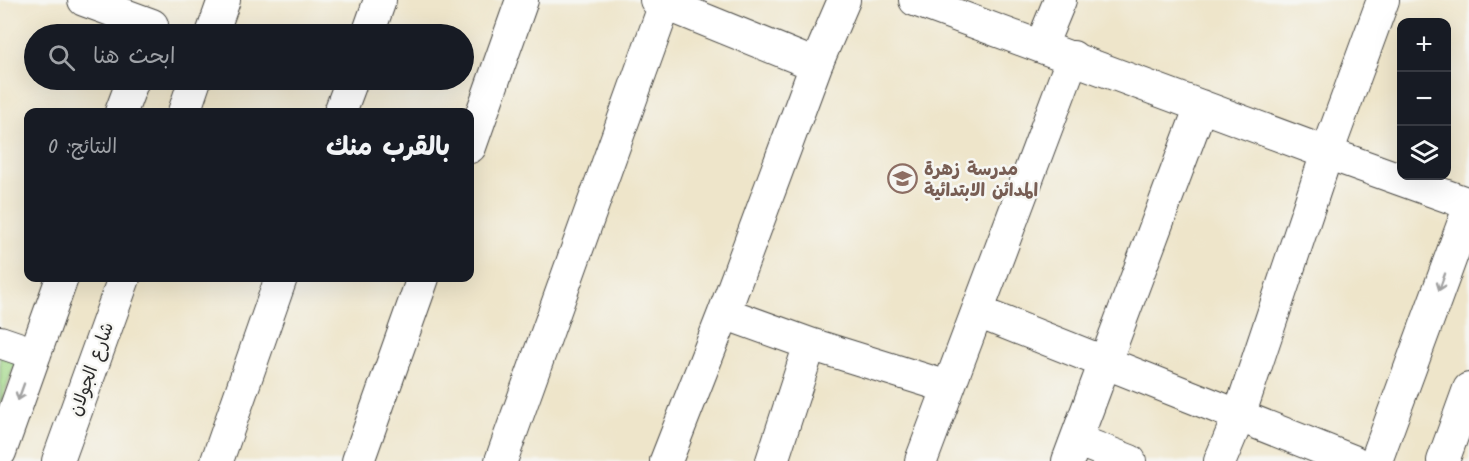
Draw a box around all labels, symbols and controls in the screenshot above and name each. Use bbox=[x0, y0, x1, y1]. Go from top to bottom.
map controls bbox=[1397, 18, 1451, 180]
button: + bbox=[1397, 18, 1451, 72]
search box bbox=[24, 24, 474, 90]
text: ابحث هنا bbox=[93, 40, 175, 75]
icon: search bbox=[45, 41, 78, 74]
button: − bbox=[1397, 72, 1451, 126]
button: layers bbox=[1397, 126, 1451, 180]
text: بالقرب منك bbox=[326, 127, 450, 169]
text: النتائج: 0 bbox=[48, 132, 117, 164]
place label: مدرسة زهرة المدائن الابتدائية bbox=[924, 156, 1038, 206]
school or university icon: مدرسة زهرة المدائن الابتدائية bbox=[887, 163, 919, 195]
one-way arrow bbox=[1435, 273, 1446, 291]
street label: شارع الجولان bbox=[62, 318, 123, 421]
one-way arrow bbox=[15, 382, 26, 401]

